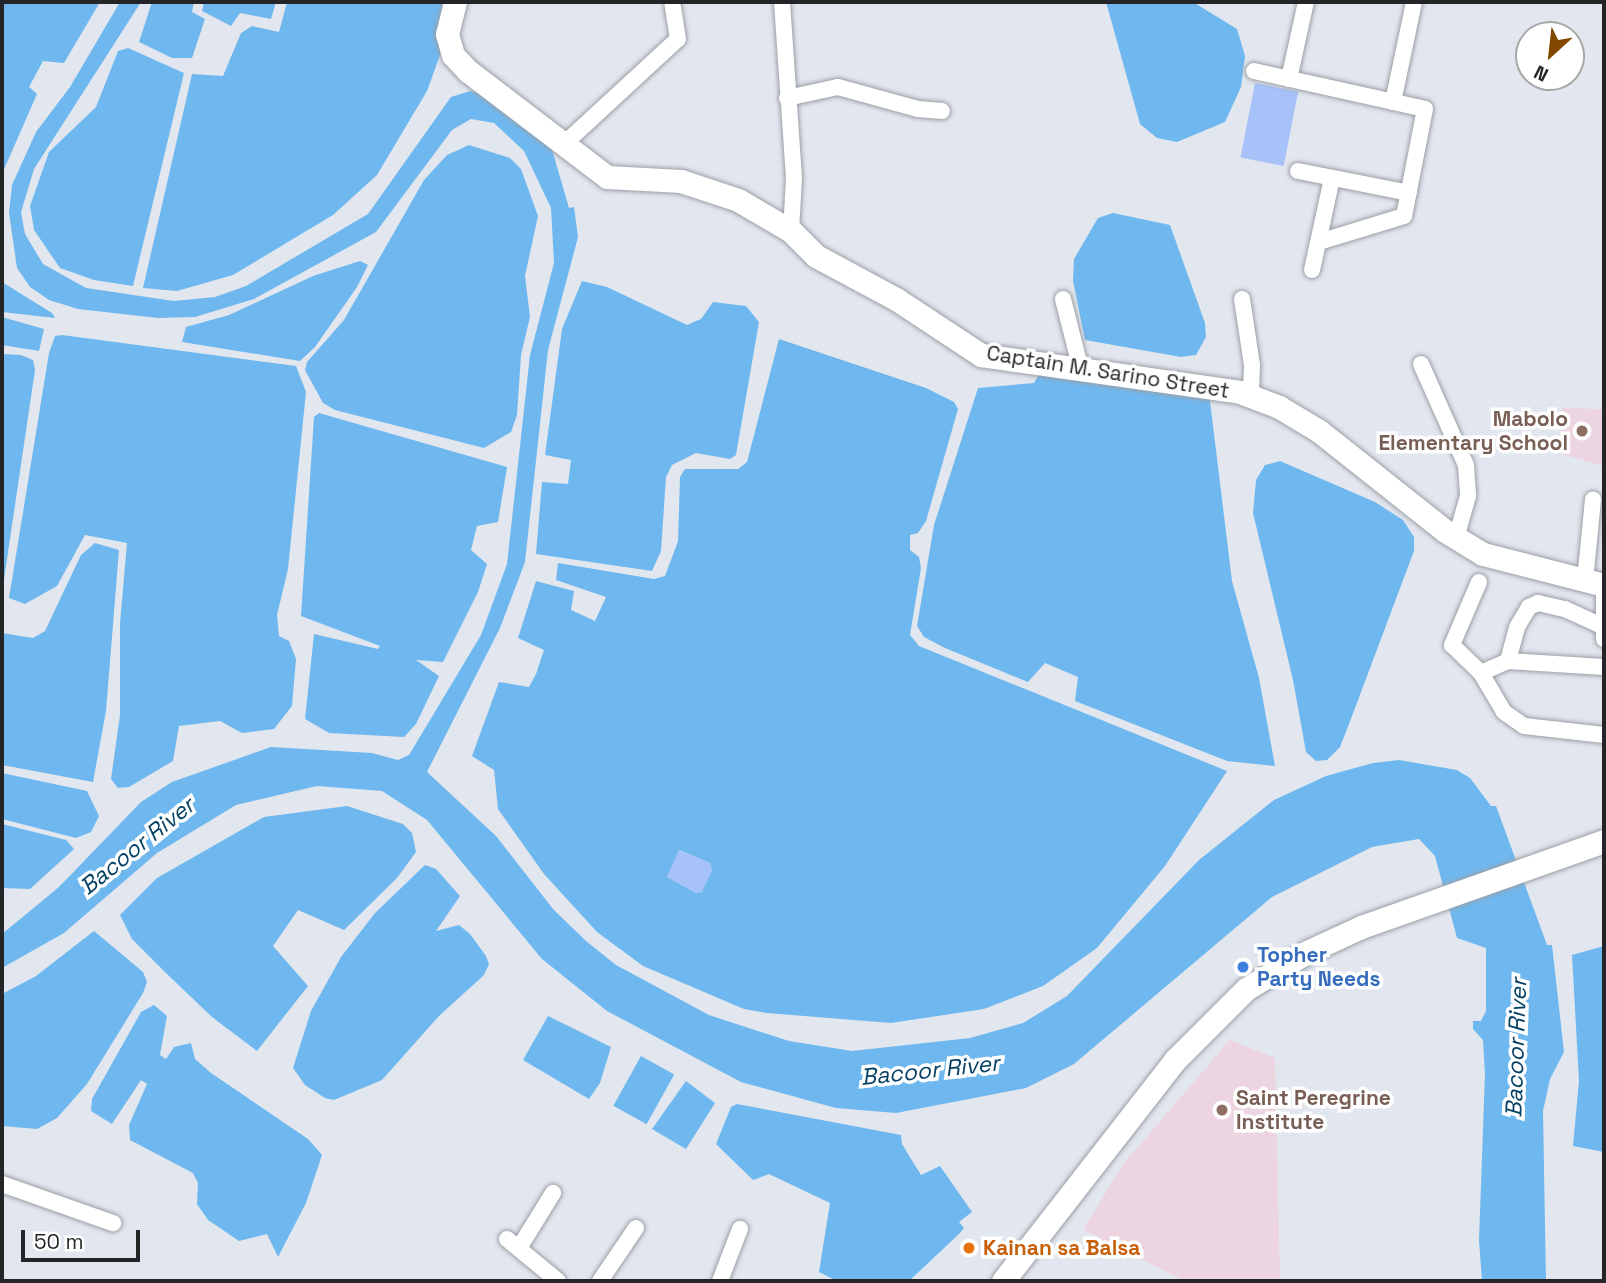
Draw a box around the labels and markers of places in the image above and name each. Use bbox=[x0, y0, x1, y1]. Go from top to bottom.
place label: Mabolo Elementary School bbox=[1378, 406, 1568, 456]
marker: Mabolo Elementary School bbox=[1574, 423, 1590, 439]
place label: Topher Party Needs bbox=[1257, 942, 1380, 992]
marker: Topher Party Needs bbox=[1235, 959, 1251, 975]
place label: Saint Peregrine Institute bbox=[1236, 1085, 1391, 1135]
marker: Saint Peregrine Institute bbox=[1214, 1102, 1230, 1118]
place label: Kainan sa Balsa bbox=[983, 1235, 1140, 1261]
marker: Kainan sa Balsa bbox=[961, 1240, 977, 1256]

